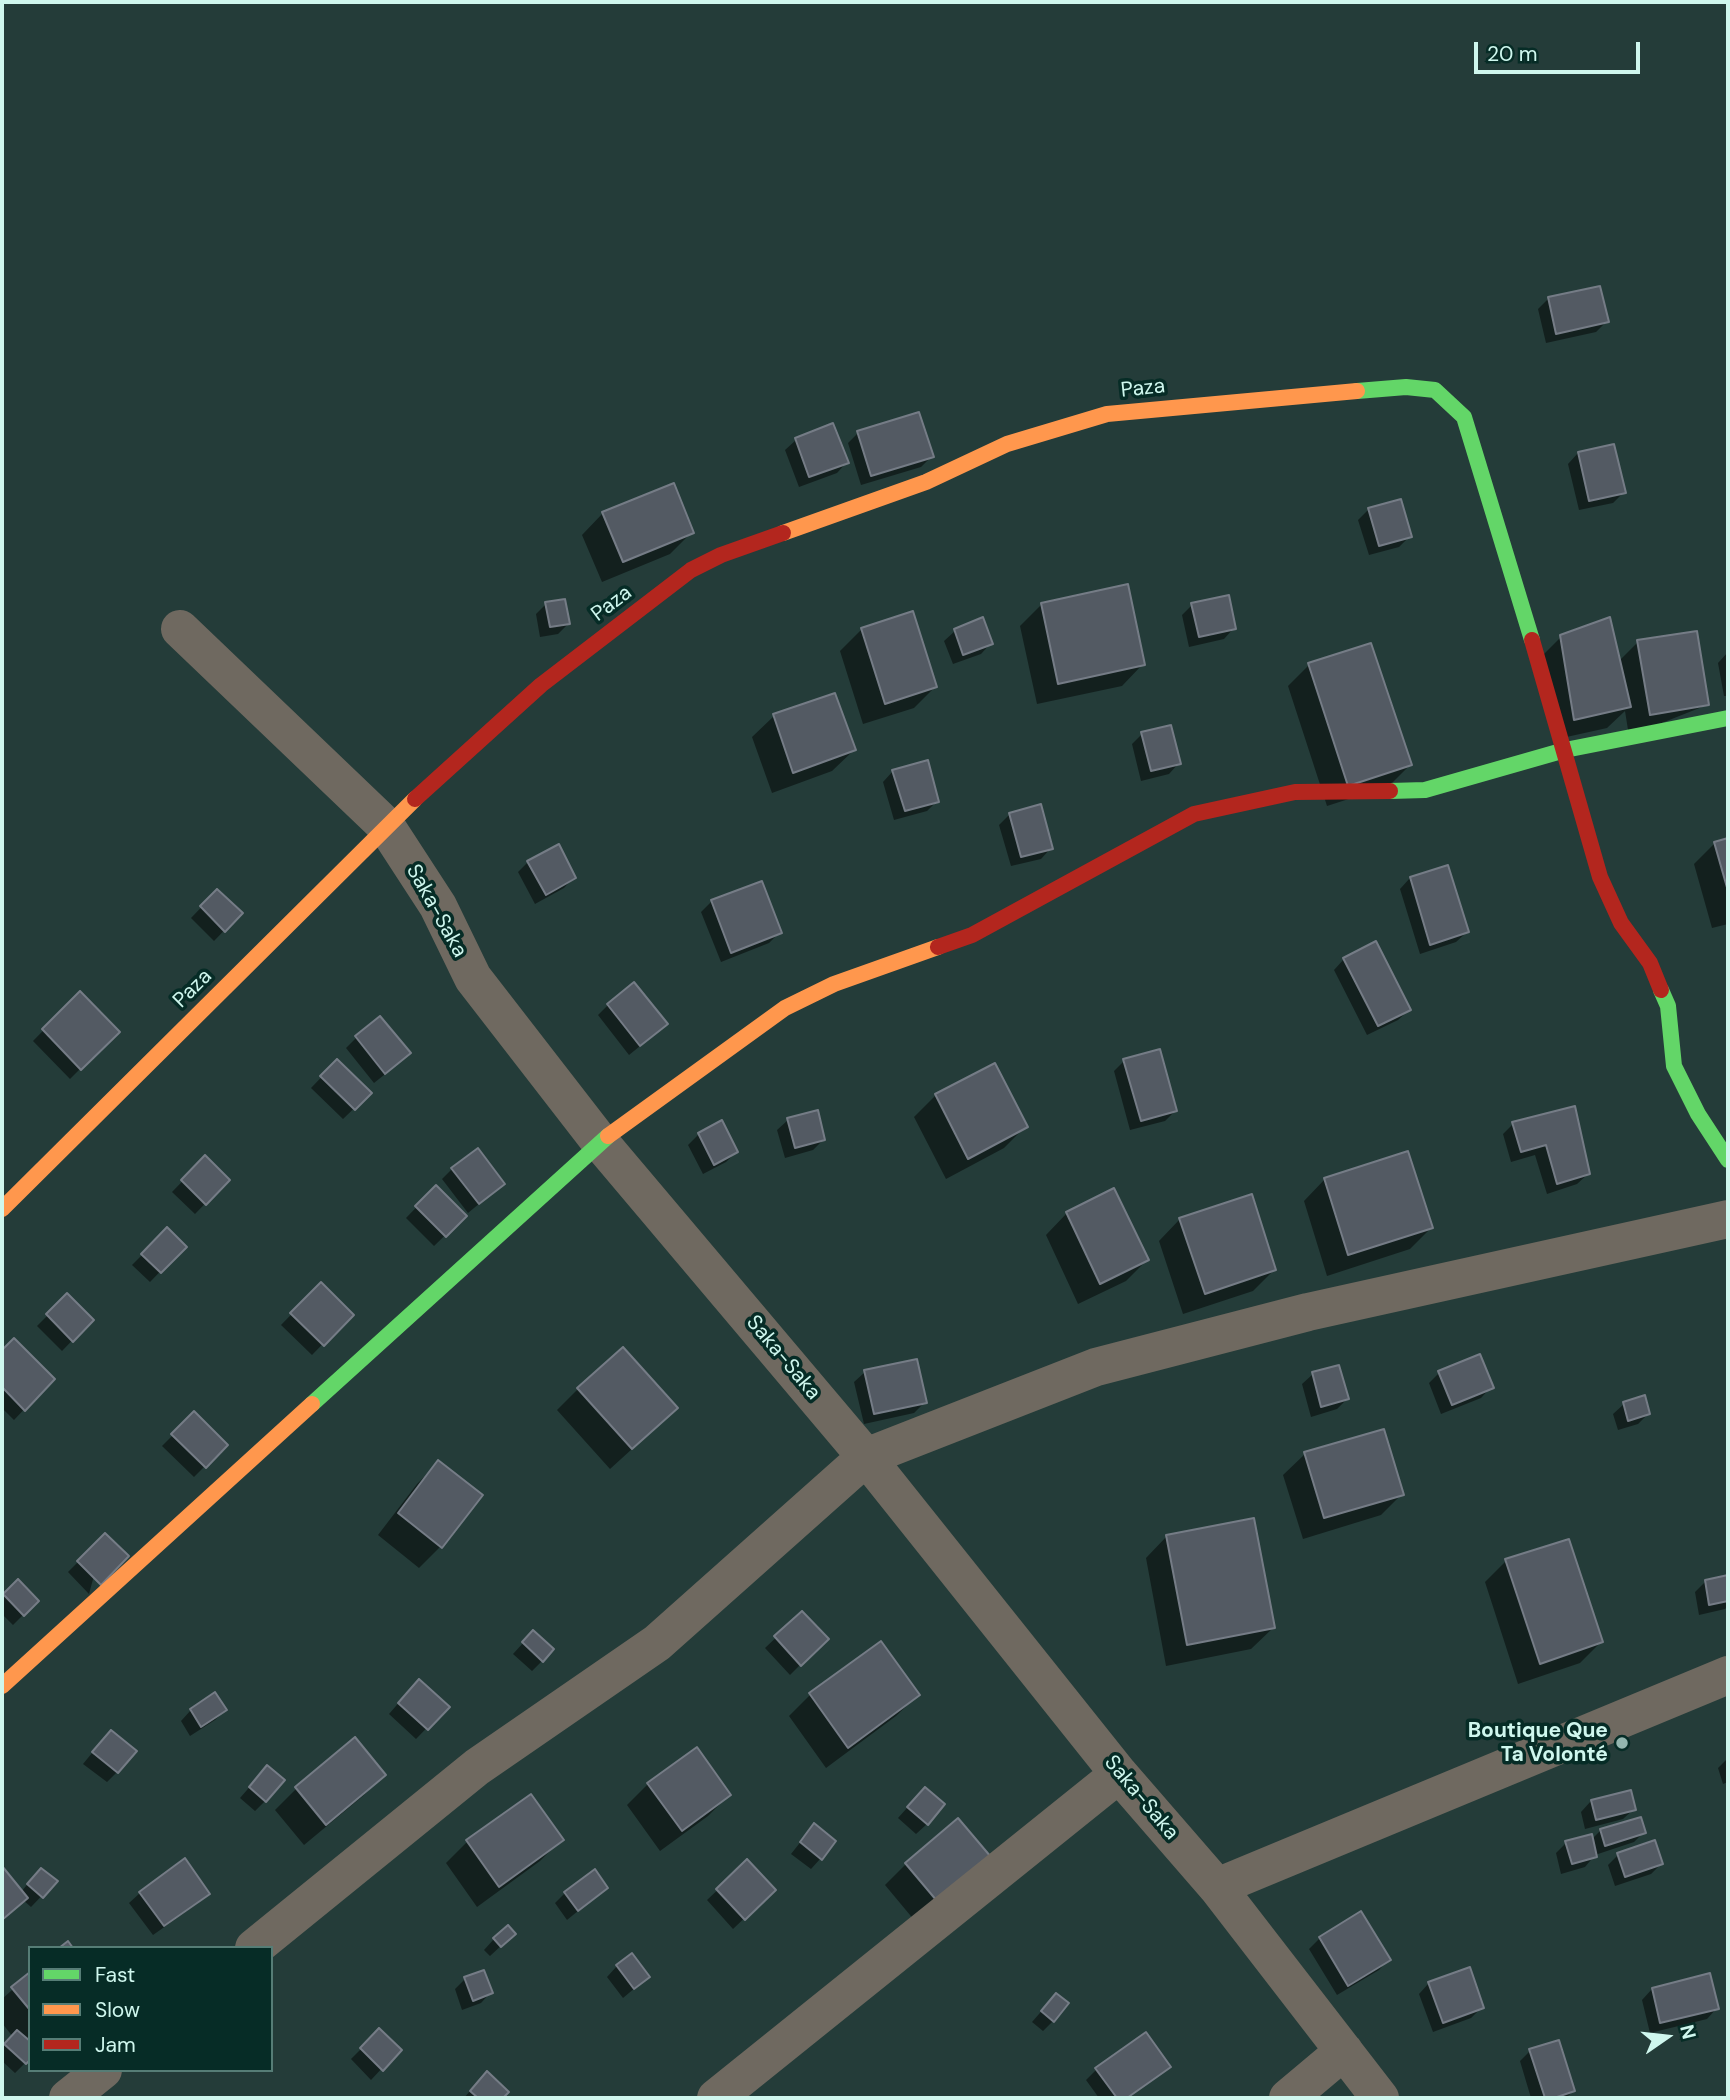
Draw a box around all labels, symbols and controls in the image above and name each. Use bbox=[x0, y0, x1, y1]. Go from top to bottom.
scale bar bbox=[1478, 28, 1644, 72]
text: 20 m bbox=[1487, 40, 1538, 68]
street label: Paza bbox=[1120, 374, 1166, 404]
street label: Paza bbox=[587, 581, 637, 627]
street label: Saka-Saka bbox=[400, 860, 472, 962]
street label: Paza bbox=[168, 964, 218, 1014]
street label: Saka-Saka bbox=[740, 1311, 826, 1405]
place label: Boutique Que Ta Volonté bbox=[1468, 1718, 1608, 1768]
marker: Boutique Que Ta Volonté bbox=[1614, 1735, 1630, 1751]
street label: Saka-Saka bbox=[1098, 1751, 1184, 1845]
legend bbox=[28, 1946, 273, 2072]
text: Fast bbox=[95, 1961, 135, 1989]
text: Slow bbox=[95, 1996, 140, 2024]
north arrow bbox=[1632, 2002, 1702, 2072]
text: N bbox=[1674, 2022, 1702, 2042]
text: Jam bbox=[95, 2031, 136, 2059]

